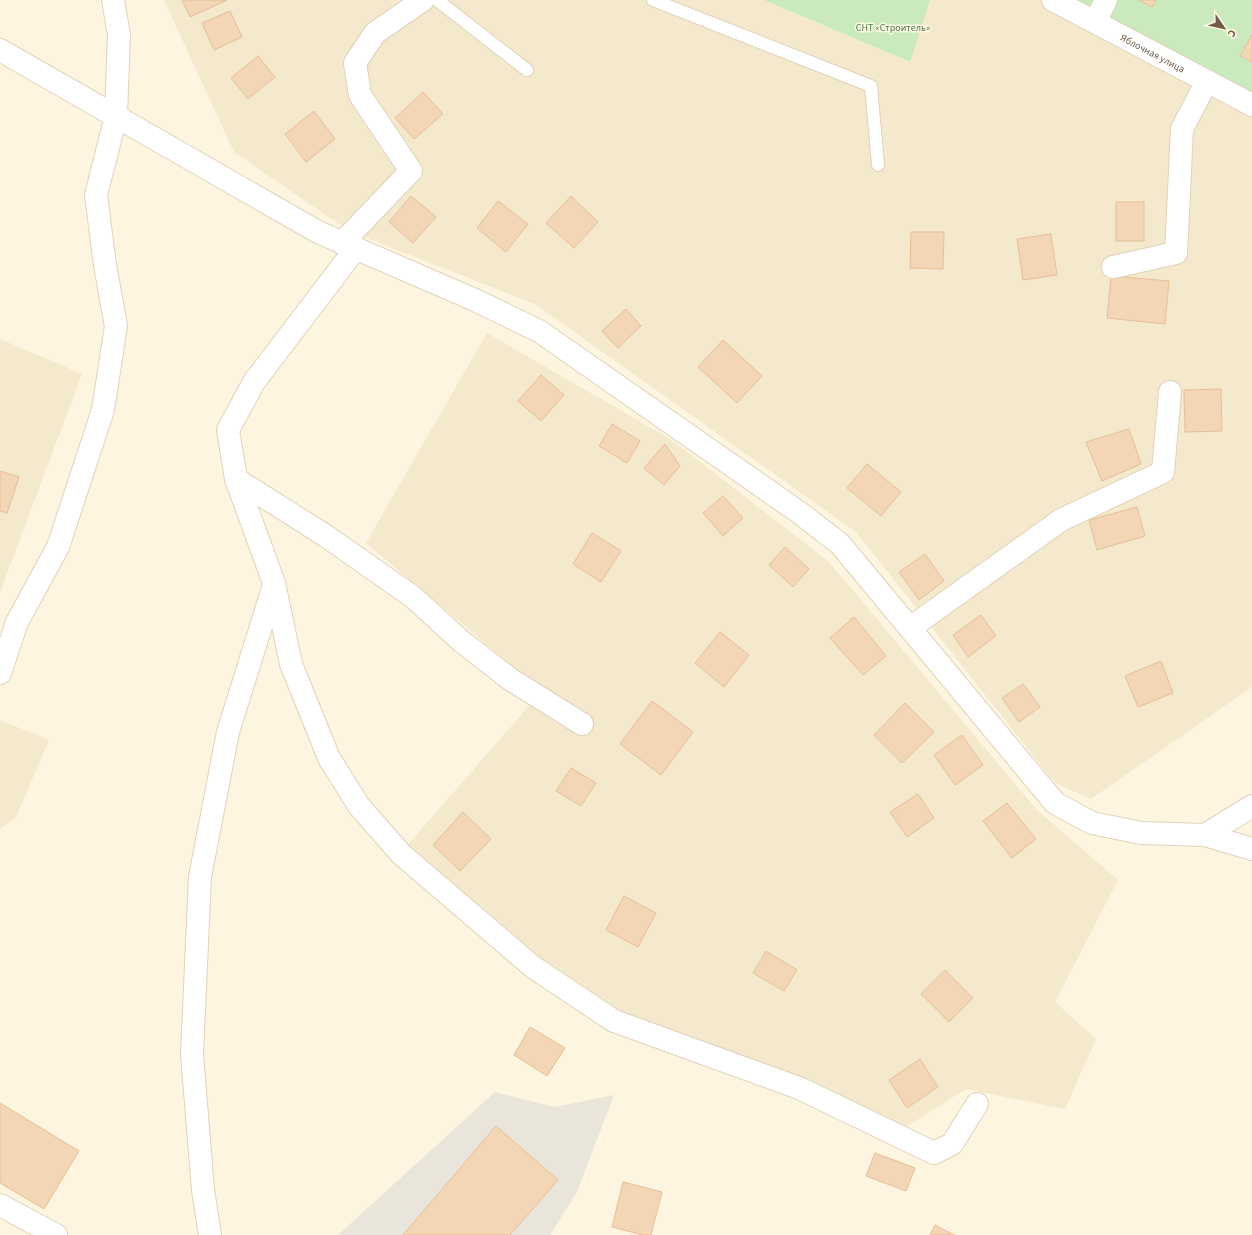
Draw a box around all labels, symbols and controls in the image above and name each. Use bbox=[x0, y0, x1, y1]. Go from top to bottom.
north arrow bbox=[1204, 8, 1244, 48]
park label: СНТ «Строитель» bbox=[856, 21, 930, 35]
text: С bbox=[1224, 26, 1240, 41]
street label: Яблочная улица bbox=[1118, 31, 1187, 76]

